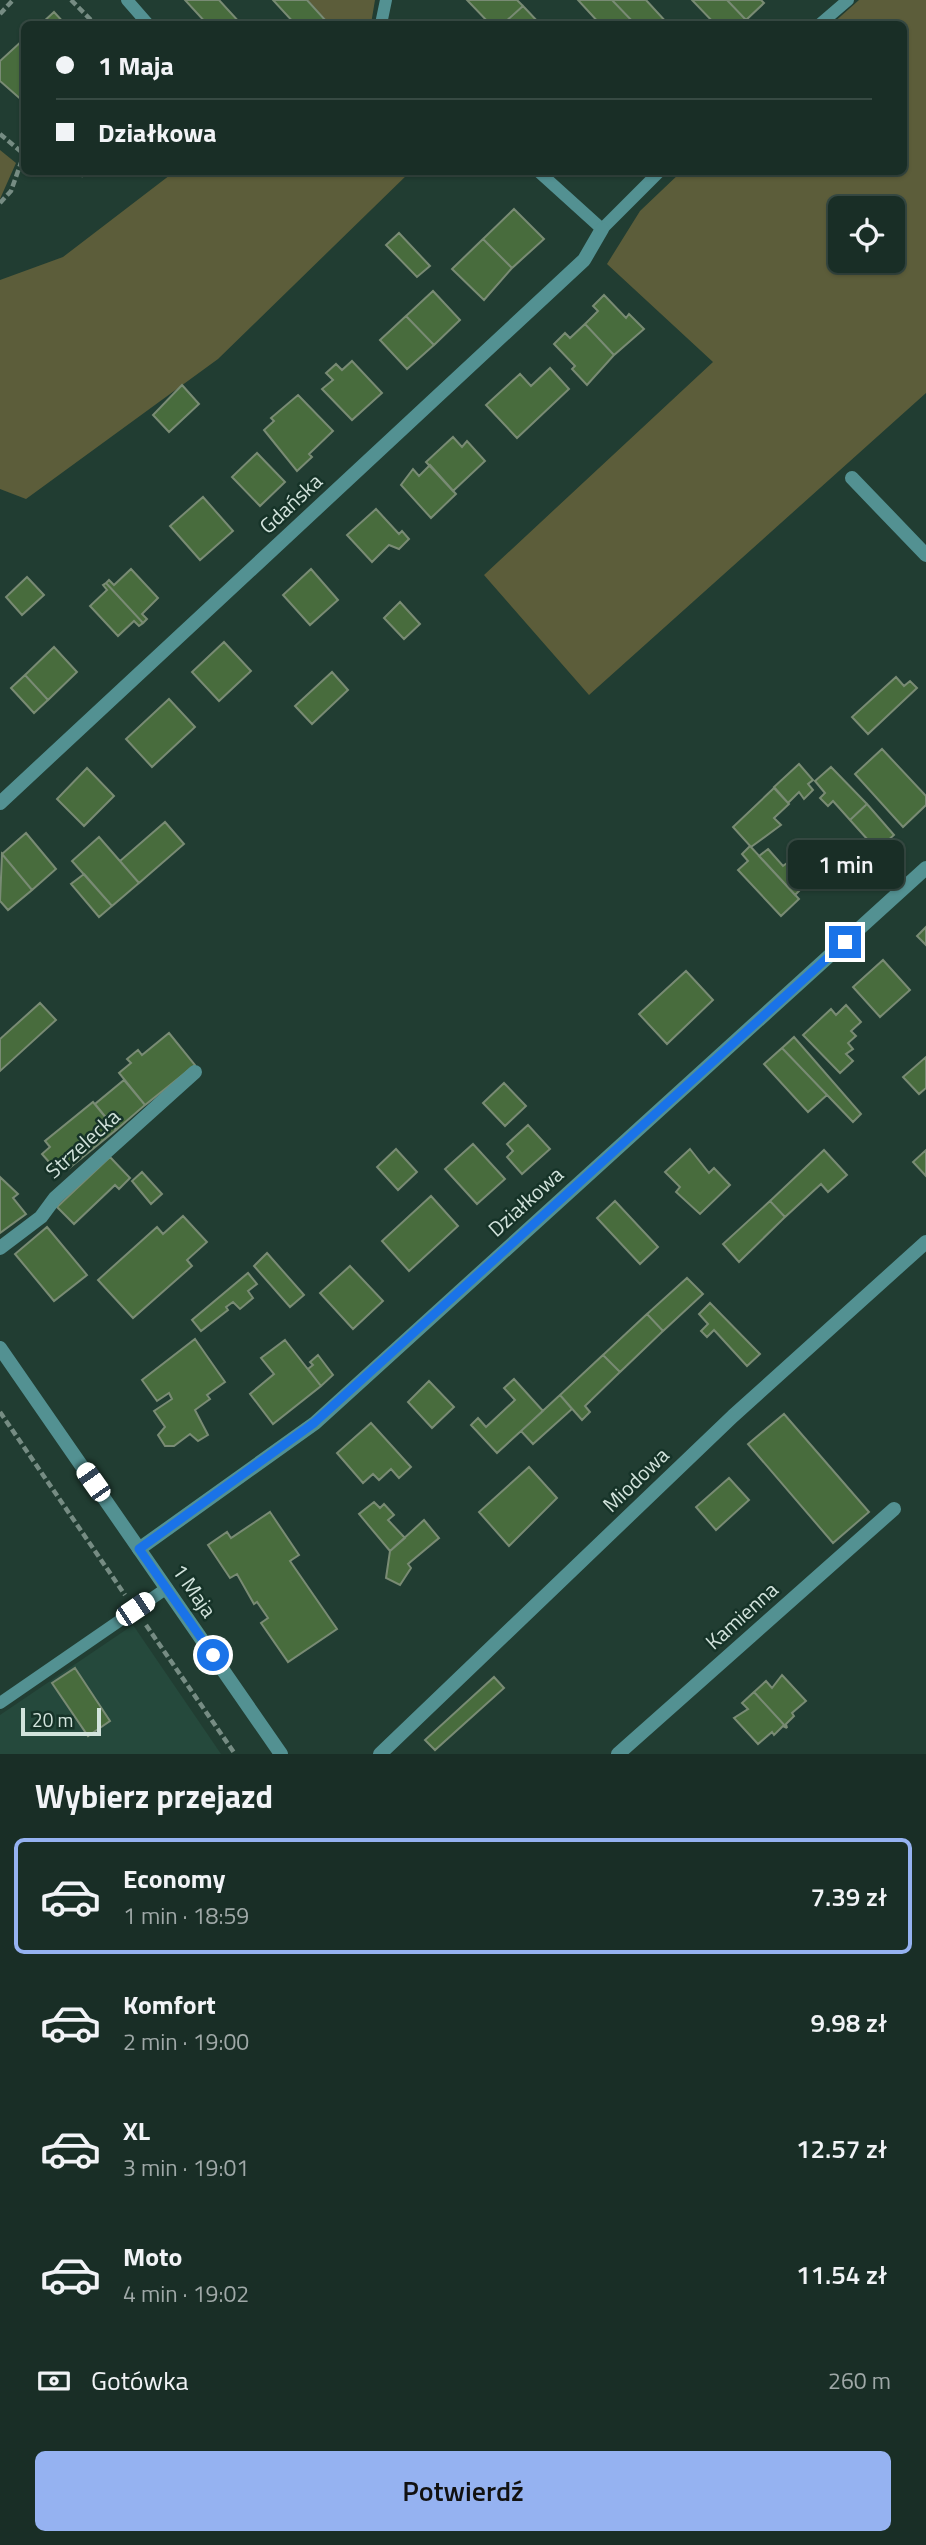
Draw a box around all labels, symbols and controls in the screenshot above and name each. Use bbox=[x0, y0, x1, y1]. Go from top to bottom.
text: 1 Maja bbox=[98, 46, 174, 85]
text: Działkowa bbox=[98, 113, 217, 152]
map controls bbox=[828, 196, 905, 273]
button: locate bbox=[828, 196, 905, 273]
street label: Gdańska bbox=[252, 465, 329, 541]
callout: 1 min bbox=[787, 841, 903, 890]
text: 1 min bbox=[818, 847, 874, 882]
route end bbox=[829, 926, 861, 958]
street label: Strzelecka bbox=[38, 1101, 127, 1186]
street label: Działkowa bbox=[480, 1158, 571, 1244]
street label: Miodowa bbox=[595, 1439, 676, 1519]
car bbox=[73, 1459, 114, 1505]
street label: 1 Maja bbox=[165, 1557, 225, 1624]
street label: Kamienna bbox=[698, 1574, 785, 1657]
car bbox=[112, 1589, 159, 1629]
route start bbox=[197, 1639, 229, 1671]
scale bar bbox=[21, 1705, 102, 1737]
text: 20 m bbox=[32, 1705, 73, 1734]
text: Wybierz przejazd bbox=[35, 1772, 273, 1820]
text: Economy bbox=[123, 1859, 225, 1898]
icon: car bbox=[39, 1865, 102, 1928]
text: 7.39 zł bbox=[810, 1877, 887, 1916]
text: 1 min · 18:59 bbox=[123, 1898, 249, 1933]
text: Komfort bbox=[123, 1985, 216, 2024]
icon: car bbox=[39, 1991, 102, 2054]
text: 9.98 zł bbox=[810, 2003, 887, 2042]
text: 2 min · 19:00 bbox=[123, 2024, 249, 2059]
text: XL bbox=[123, 2111, 150, 2150]
icon: car bbox=[39, 2117, 102, 2180]
text: 12.57 zł bbox=[796, 2129, 887, 2168]
text: 3 min · 19:01 bbox=[123, 2150, 249, 2185]
text: Moto bbox=[123, 2237, 182, 2276]
icon: car bbox=[39, 2243, 102, 2306]
text: 11.54 zł bbox=[796, 2255, 887, 2294]
text: 4 min · 19:02 bbox=[123, 2276, 249, 2311]
text: Gotówka bbox=[91, 2361, 189, 2400]
icon: cash bbox=[35, 2362, 73, 2400]
text: 260 m bbox=[828, 2363, 891, 2398]
button: Potwierdź bbox=[35, 2451, 891, 2531]

